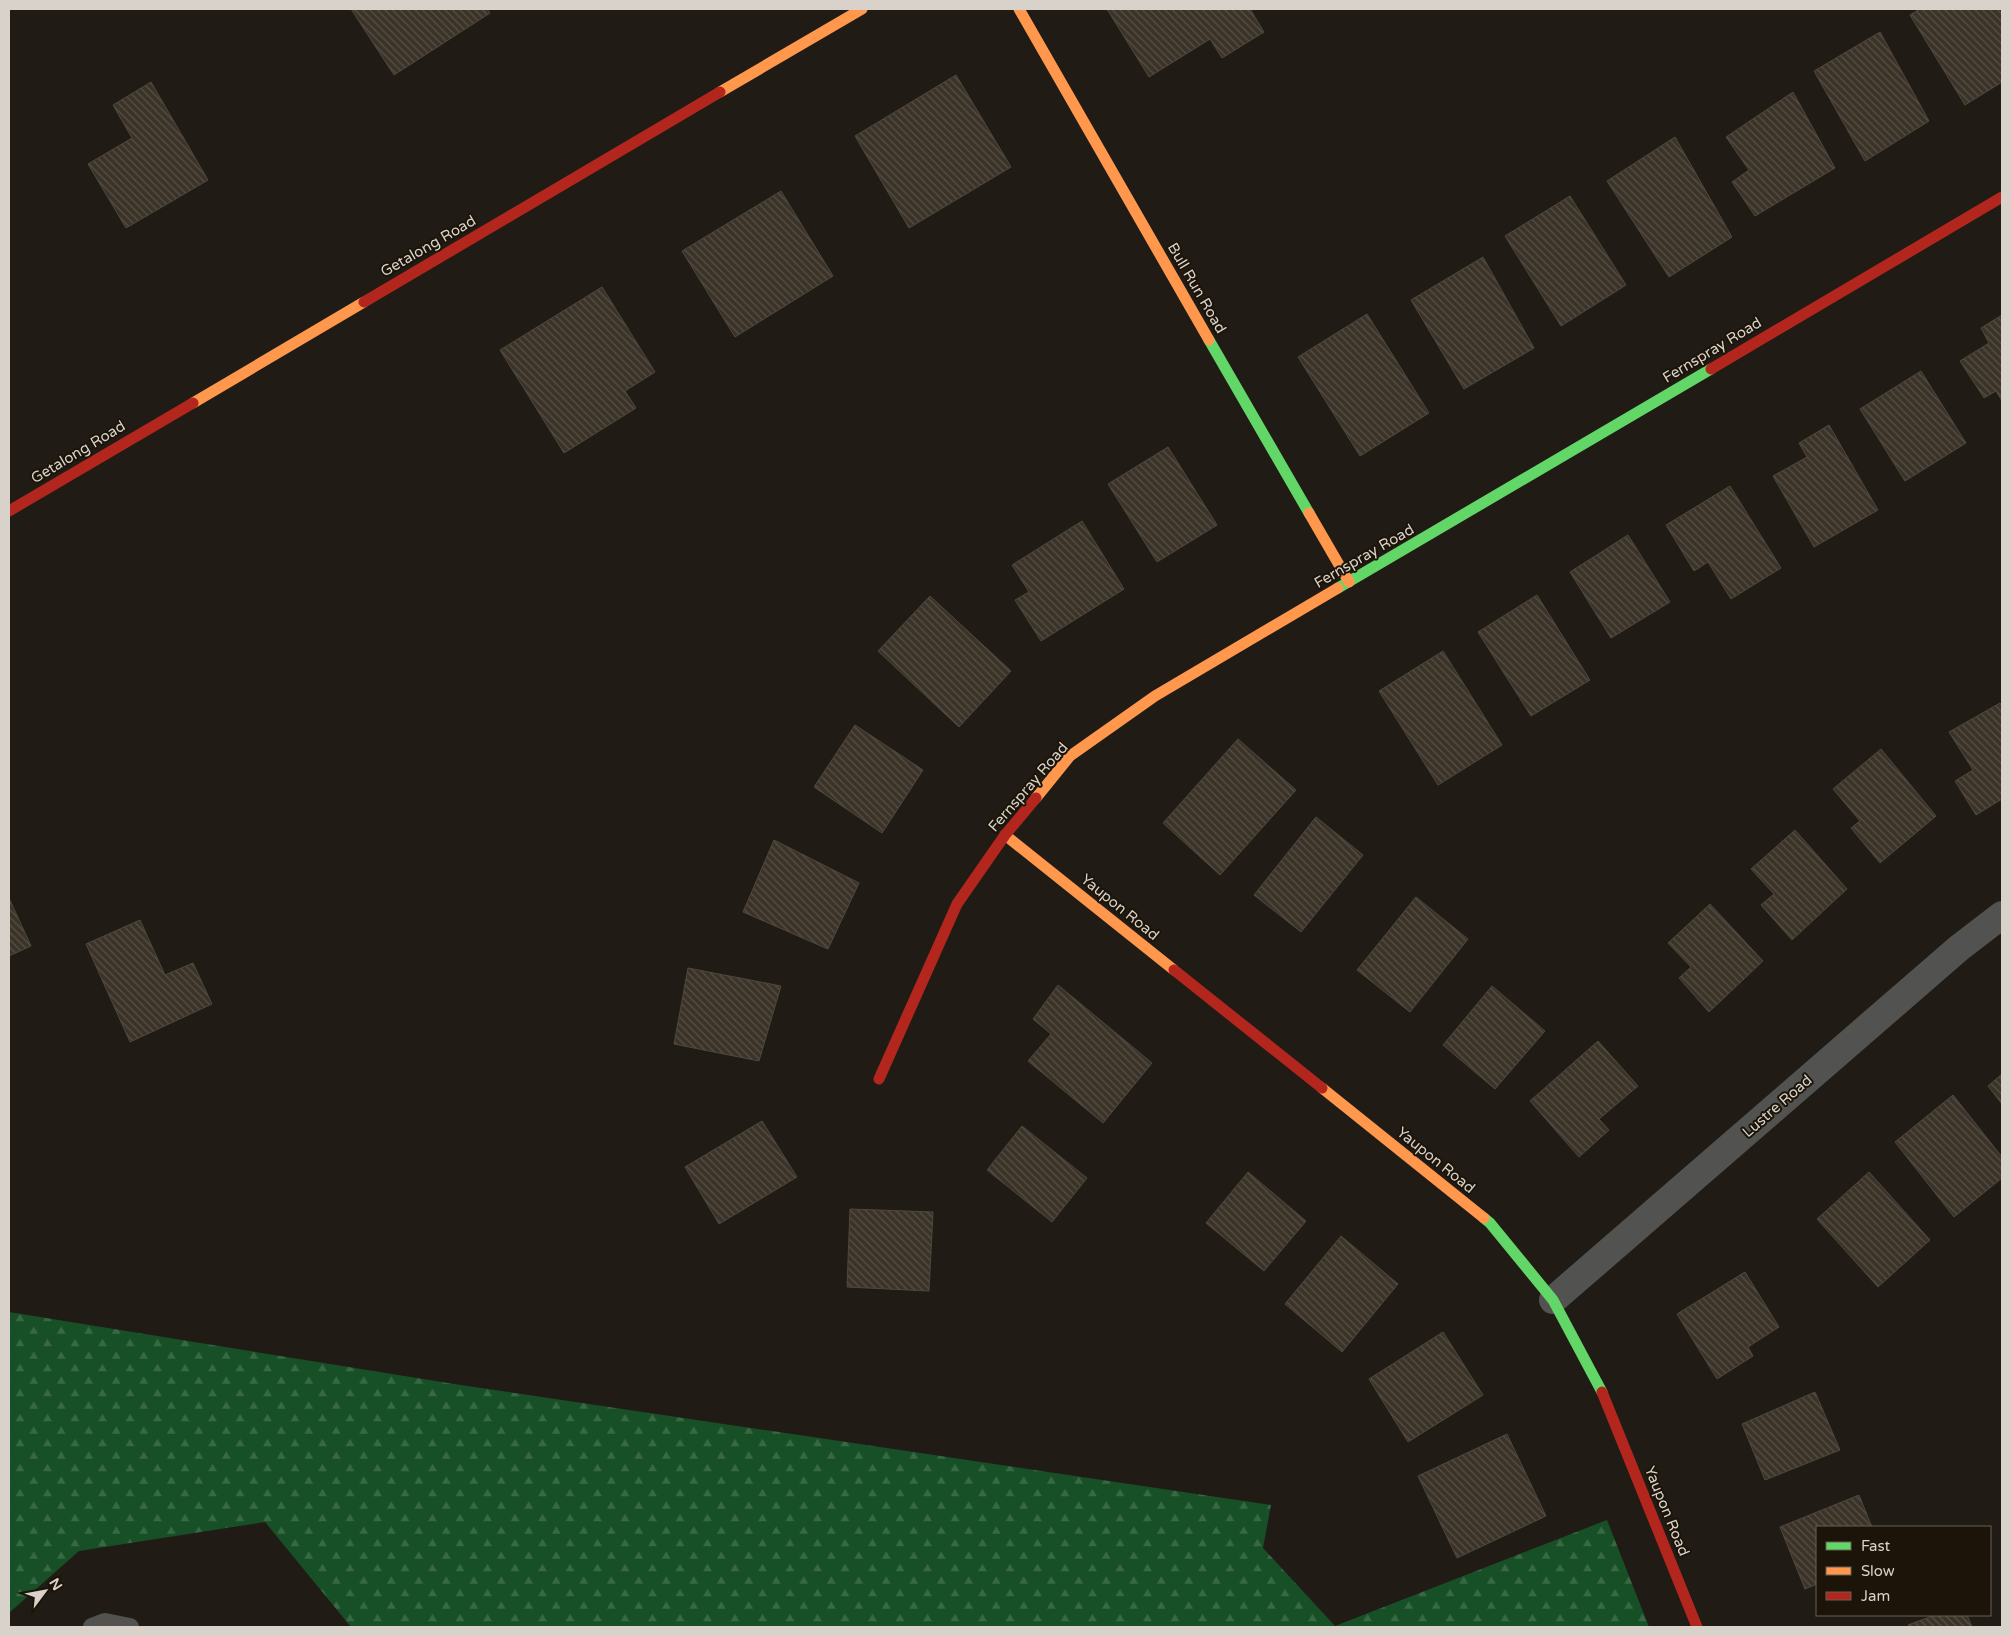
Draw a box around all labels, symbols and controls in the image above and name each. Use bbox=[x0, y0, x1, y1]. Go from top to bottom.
street label: Getalong Road bbox=[377, 211, 479, 281]
street label: Bull Run Road bbox=[1164, 240, 1230, 336]
street label: Fernspray Road bbox=[1659, 313, 1765, 387]
street label: Getalong Road bbox=[27, 417, 129, 487]
street label: Fernspray Road bbox=[1311, 520, 1417, 592]
street label: Fernspray Road bbox=[984, 739, 1072, 835]
street label: Yaupon Road bbox=[1077, 870, 1163, 944]
street label: Lustre Road bbox=[1739, 1071, 1815, 1141]
street label: Yaupon Road bbox=[1393, 1123, 1479, 1197]
street label: Yaupon Road bbox=[1641, 1463, 1693, 1559]
legend bbox=[1816, 1526, 1991, 1616]
text: Fast bbox=[1861, 1537, 1891, 1555]
text: Slow bbox=[1861, 1562, 1895, 1580]
north arrow bbox=[20, 1566, 70, 1616]
text: N bbox=[45, 1575, 66, 1594]
text: Jam bbox=[1861, 1587, 1890, 1605]

